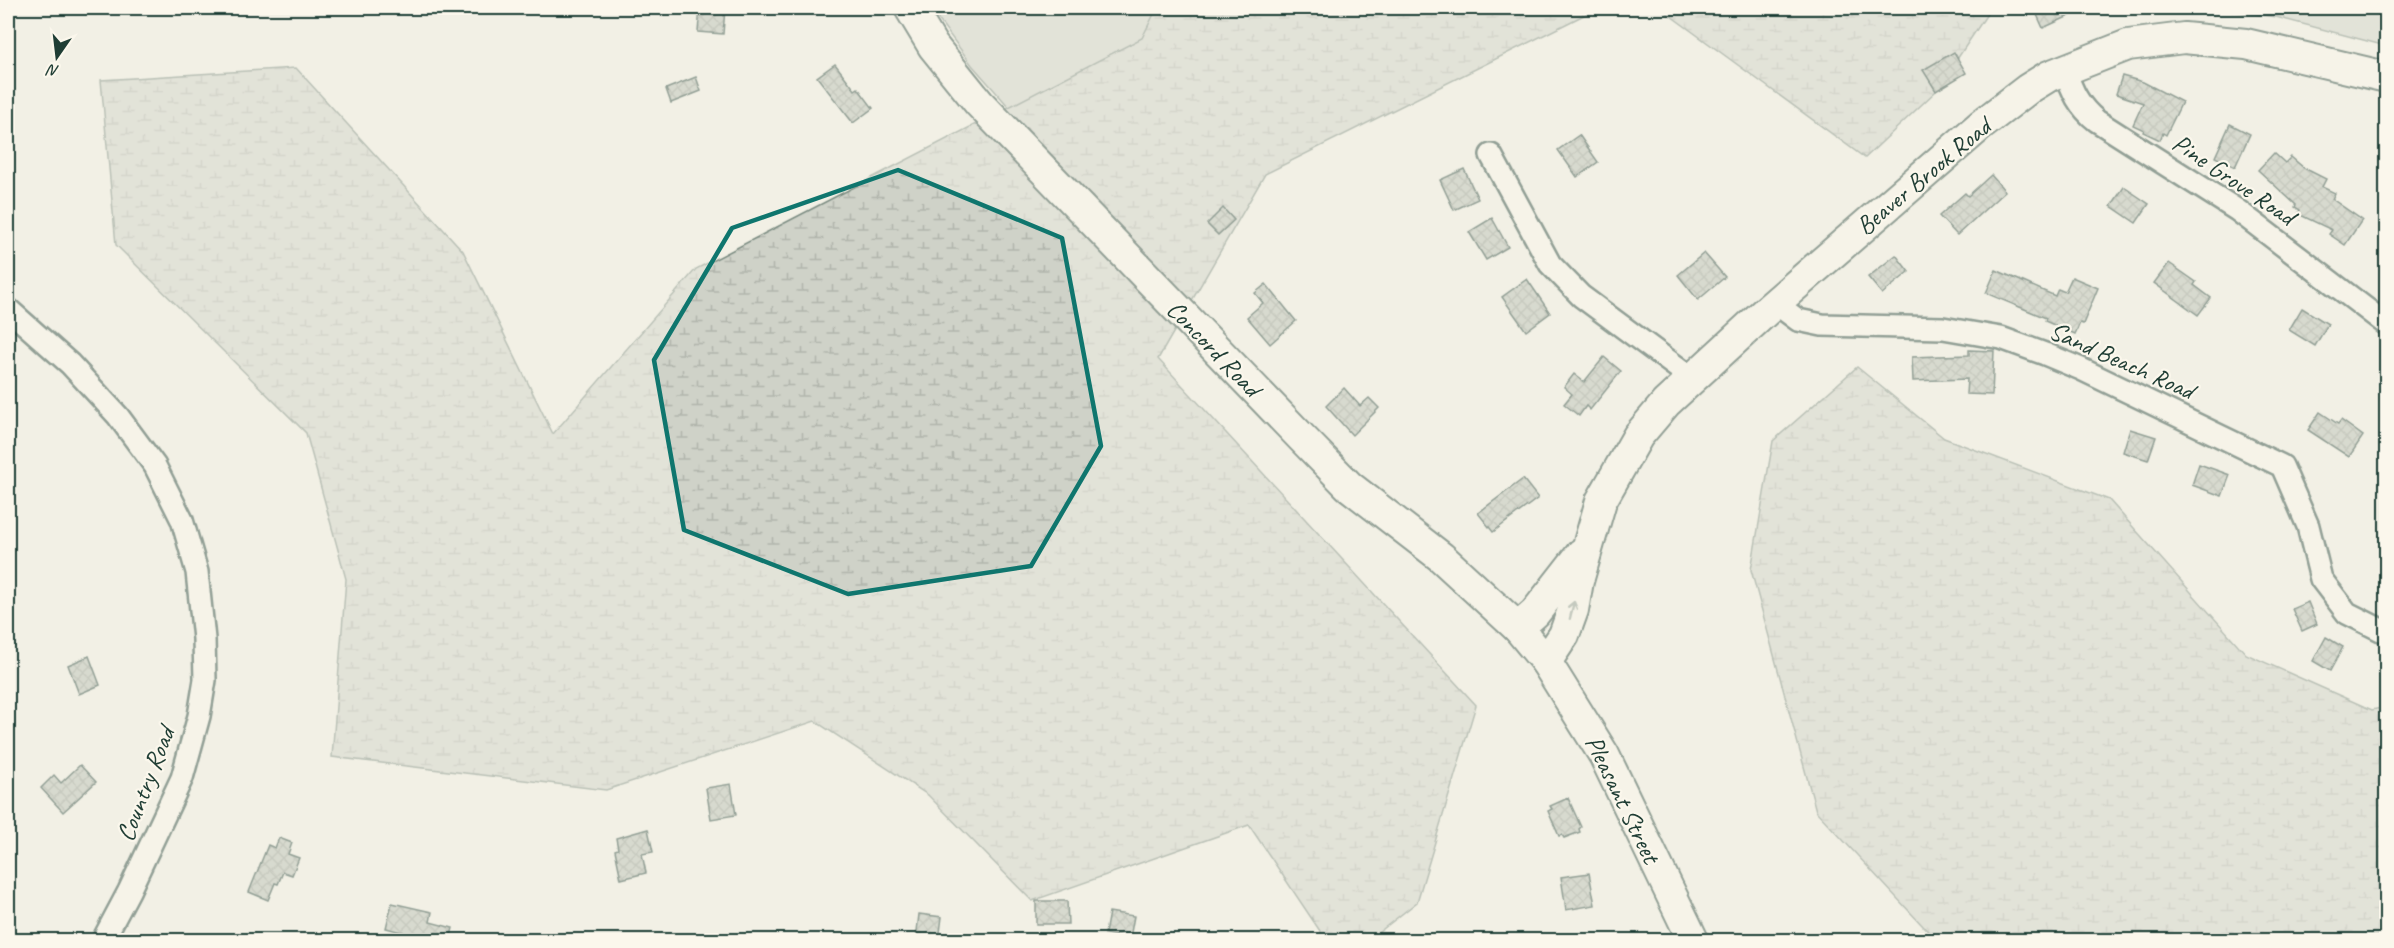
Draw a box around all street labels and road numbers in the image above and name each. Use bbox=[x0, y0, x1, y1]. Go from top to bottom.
street label: Beaver Brook Road bbox=[1849, 108, 2000, 242]
street label: Pine Grove Road bbox=[2166, 126, 2305, 235]
street label: Concord Road bbox=[1159, 293, 1270, 406]
street label: Sand Beach Road bbox=[2044, 314, 2203, 409]
street label: Country Road bbox=[109, 719, 184, 846]
street label: Pleasant Street bbox=[1578, 730, 1669, 871]

